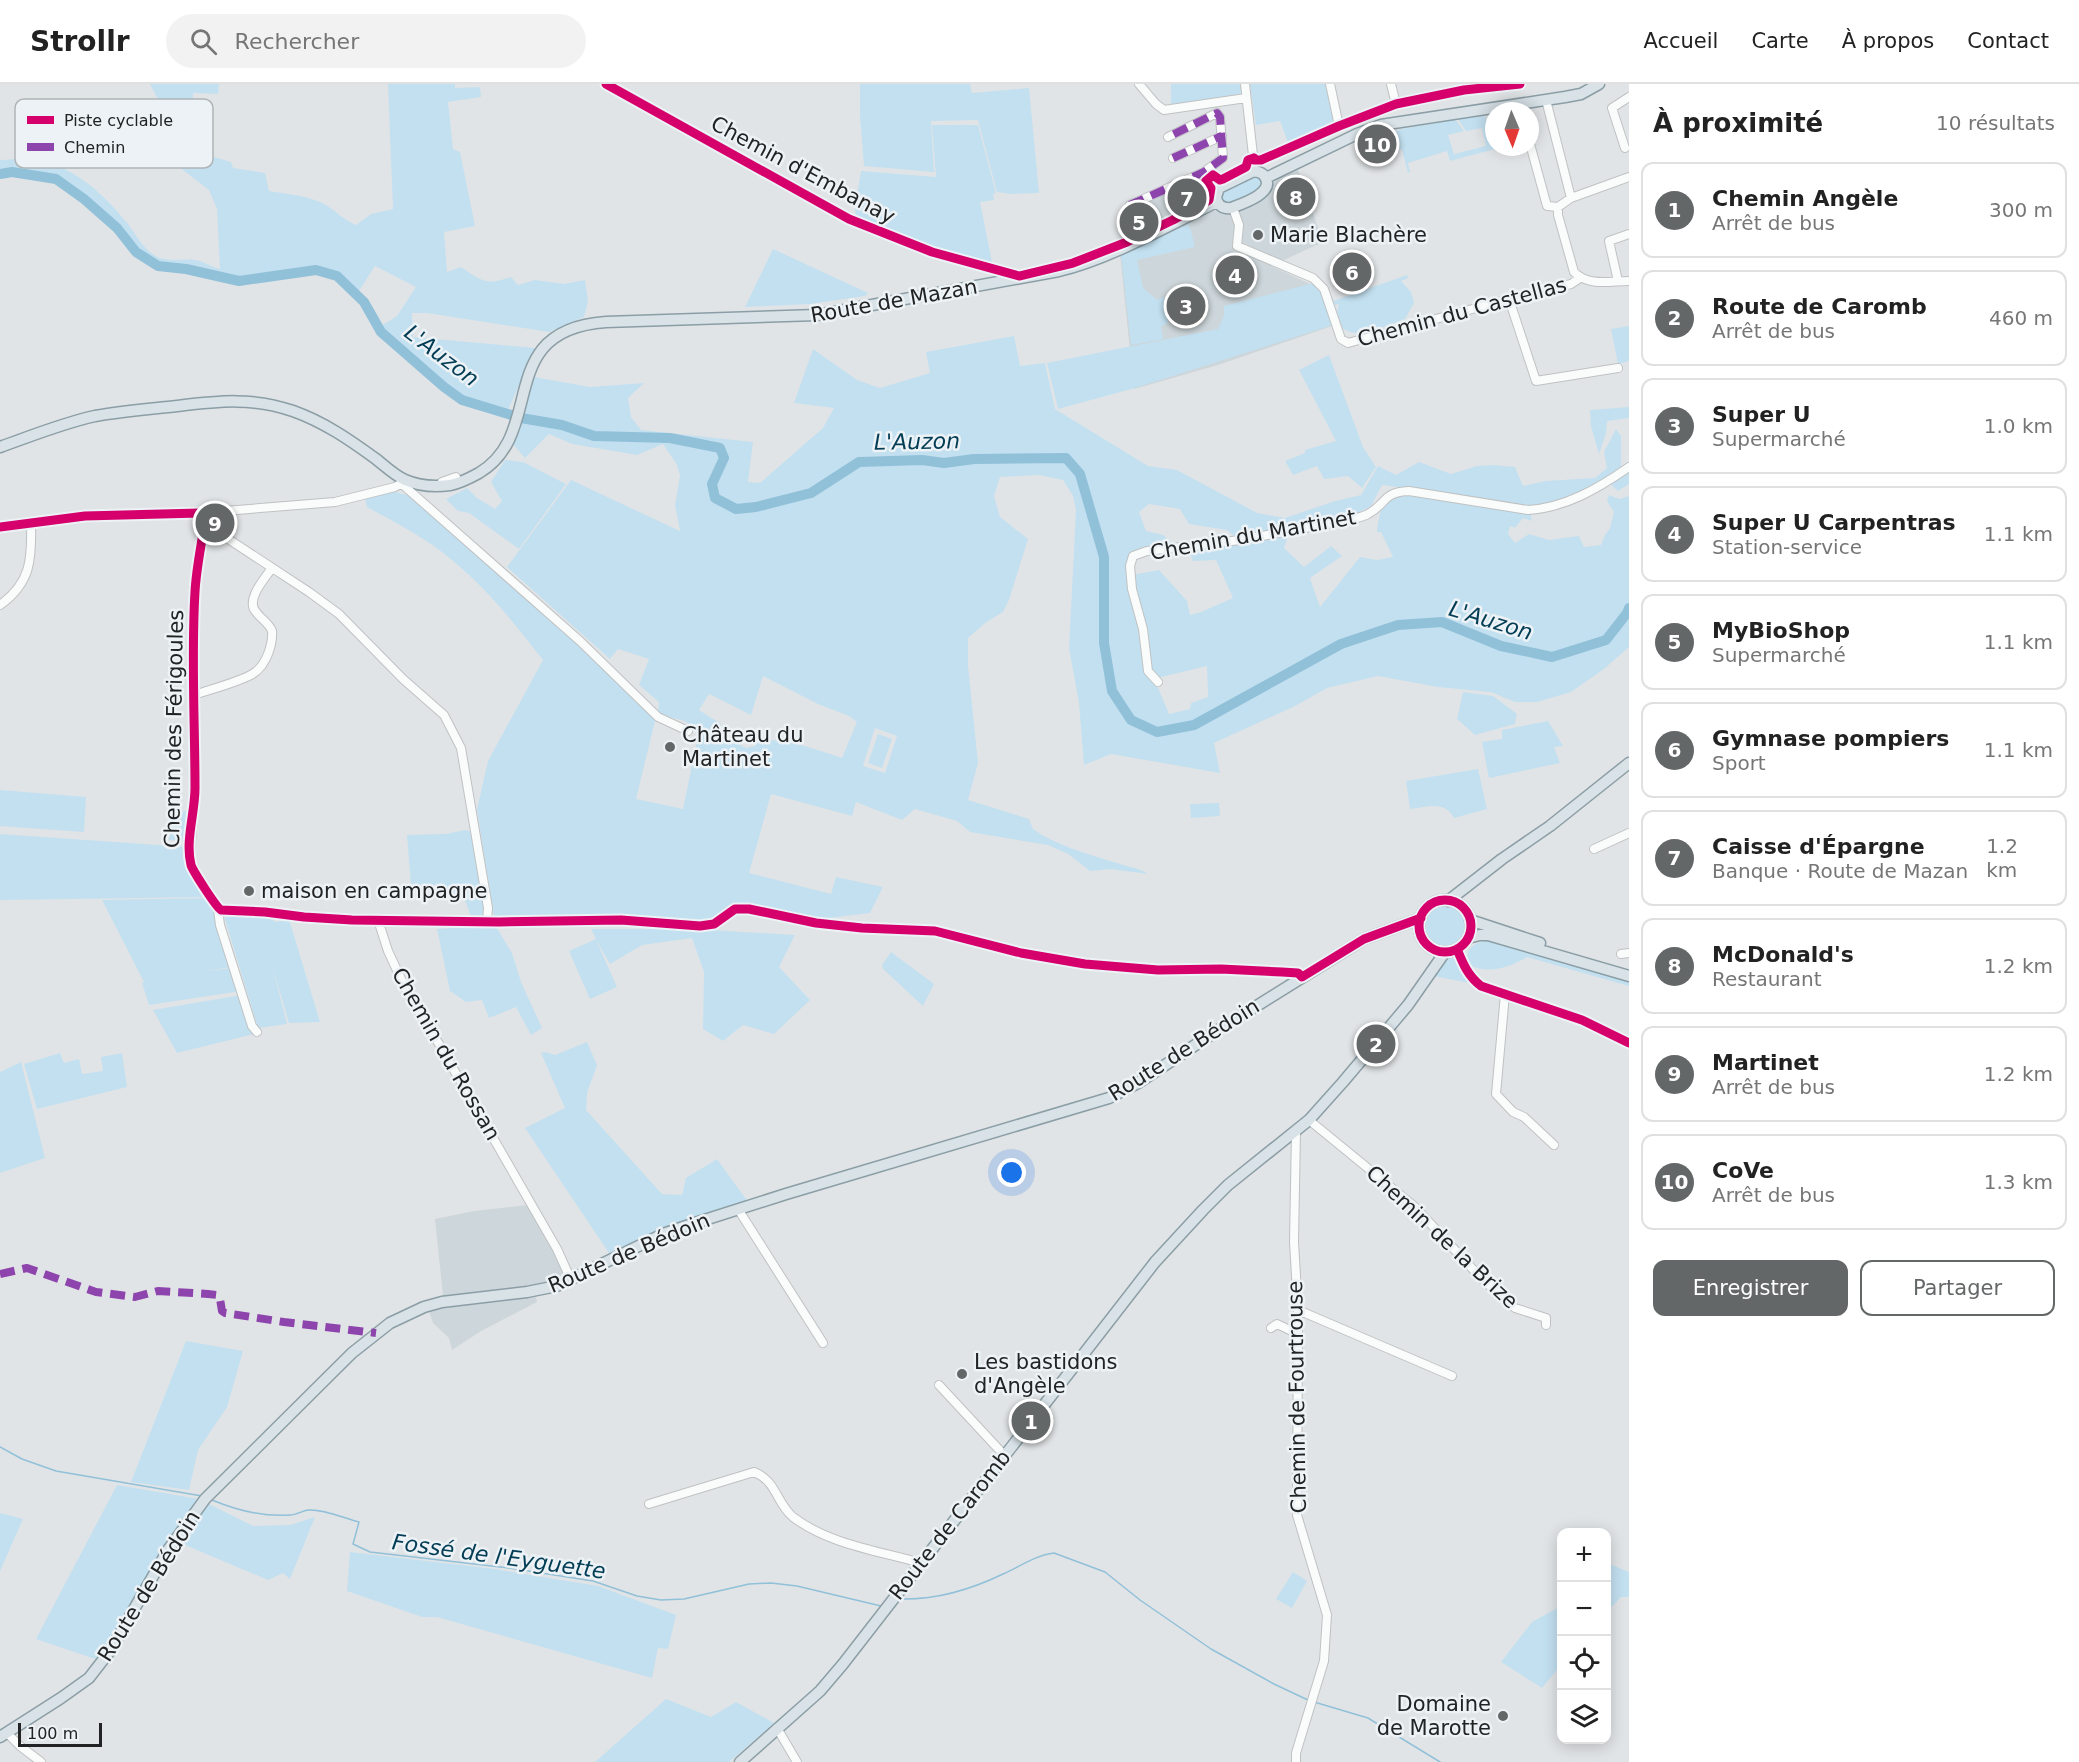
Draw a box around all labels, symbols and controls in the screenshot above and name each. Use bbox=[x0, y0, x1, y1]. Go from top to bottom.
search box bbox=[166, 14, 586, 68]
text: Strollr bbox=[30, 25, 130, 58]
icon: search bbox=[187, 25, 220, 58]
text: Rechercher bbox=[235, 29, 359, 54]
text: Accueil bbox=[1643, 29, 1718, 53]
text: Carte bbox=[1751, 29, 1809, 53]
text: À propos bbox=[1842, 29, 1934, 53]
text: Contact bbox=[1967, 29, 2049, 53]
legend bbox=[15, 99, 213, 168]
north arrow bbox=[1485, 102, 1539, 156]
text: À proximité bbox=[1653, 108, 1823, 138]
text: Piste cyclable bbox=[64, 111, 173, 130]
street label: Chemin d'Embanay bbox=[707, 111, 899, 229]
text: 10 résultats bbox=[1936, 111, 2055, 135]
pin: 10 bbox=[1358, 122, 1396, 166]
text: Chemin bbox=[64, 138, 125, 157]
pin: 8 bbox=[1276, 174, 1316, 220]
pin: 7 bbox=[1168, 176, 1206, 220]
text: Chemin Angèle bbox=[1712, 186, 1898, 211]
text: 1 bbox=[1668, 198, 1681, 222]
text: 300 m bbox=[1989, 198, 2053, 222]
pin: 5 bbox=[1120, 200, 1158, 244]
text: Arrêt de bus bbox=[1712, 211, 1835, 235]
place label: Marie Blachère bbox=[1270, 223, 1427, 247]
marker: Marie Blachère bbox=[1251, 228, 1265, 242]
pin: 6 bbox=[1332, 250, 1372, 294]
pin: 4 bbox=[1216, 252, 1254, 297]
street label: Chemin du Castellas bbox=[1355, 273, 1569, 351]
street label: Route de Mazan bbox=[809, 275, 979, 327]
pin: 3 bbox=[1166, 284, 1206, 328]
text: Route de Caromb bbox=[1712, 294, 1927, 319]
text: 2 bbox=[1668, 306, 1681, 330]
text: 460 m bbox=[1989, 306, 2053, 330]
water label: L'Auzon bbox=[400, 319, 484, 391]
text: Arrêt de bus bbox=[1712, 319, 1835, 343]
text: Super U bbox=[1712, 402, 1811, 427]
text: 3 bbox=[1668, 414, 1681, 438]
text: 1.0 km bbox=[1984, 414, 2053, 438]
text: Supermarché bbox=[1712, 427, 1846, 451]
water label: L'Auzon bbox=[874, 428, 960, 455]
pin: 9 bbox=[196, 500, 234, 546]
street label: Chemin du Martinet bbox=[1148, 505, 1358, 565]
text: Super U Carpentras bbox=[1712, 510, 1956, 535]
text: 4 bbox=[1668, 522, 1681, 546]
text: 1.1 km bbox=[1984, 522, 2053, 546]
text: Station-service bbox=[1712, 535, 1862, 559]
water label: L'Auzon bbox=[1446, 596, 1536, 645]
street label: Chemin des Férigoules bbox=[160, 610, 188, 848]
text: MyBioShop bbox=[1712, 618, 1850, 643]
text: 5 bbox=[1668, 630, 1681, 654]
text: 1.1 km bbox=[1984, 630, 2053, 654]
text: Supermarché bbox=[1712, 643, 1846, 667]
place label: Château du Martinet bbox=[682, 723, 804, 771]
text: Gymnase pompiers bbox=[1712, 726, 1949, 751]
text: 6 bbox=[1668, 738, 1681, 762]
text: 1.1 km bbox=[1984, 738, 2053, 762]
marker: Château du Martinet bbox=[663, 740, 677, 754]
text: Sport bbox=[1712, 751, 1766, 775]
text: Caisse d'Épargne bbox=[1712, 834, 1925, 859]
text: 1.2 km bbox=[1986, 834, 2018, 882]
text: 7 bbox=[1668, 846, 1681, 870]
text: Banque · Route de Mazan bbox=[1712, 859, 1968, 883]
place label: maison en campagne bbox=[261, 879, 487, 903]
marker: maison en campagne bbox=[242, 884, 256, 898]
text: McDonald's bbox=[1712, 942, 1854, 967]
text: 8 bbox=[1668, 954, 1681, 978]
text: 1.2 km bbox=[1984, 954, 2053, 978]
street label: Chemin du Rossan bbox=[387, 964, 505, 1144]
text: Restaurant bbox=[1712, 967, 1822, 991]
street label: Route de Bédoin bbox=[1104, 994, 1264, 1106]
pin: 2 bbox=[1356, 1022, 1396, 1066]
text: Martinet bbox=[1712, 1050, 1819, 1075]
text: 9 bbox=[1668, 1062, 1681, 1086]
text: 1.2 km bbox=[1984, 1062, 2053, 1086]
text: Arrêt de bus bbox=[1712, 1075, 1835, 1099]
your location bbox=[997, 1158, 1026, 1187]
text: CoVe bbox=[1712, 1158, 1774, 1183]
street label: Chemin de la Brize bbox=[1361, 1161, 1523, 1313]
text: 10 bbox=[1661, 1170, 1688, 1194]
text: 1.3 km bbox=[1984, 1170, 2053, 1194]
text: Arrêt de bus bbox=[1712, 1183, 1835, 1207]
street label: Route de Bédoin bbox=[545, 1208, 713, 1298]
button: Enregistrer bbox=[1653, 1260, 1848, 1316]
button: Partager bbox=[1860, 1260, 2055, 1316]
street label: Chemin de Fourtrouse bbox=[1283, 1280, 1311, 1514]
place label: Les bastidons d'Angèle bbox=[974, 1350, 1118, 1398]
marker: Les bastidons d'Angèle bbox=[955, 1367, 969, 1381]
pin: 1 bbox=[1012, 1398, 1050, 1444]
street label: Route de Caromb bbox=[884, 1446, 1016, 1604]
street label: Route de Bédoin bbox=[93, 1506, 205, 1666]
map controls bbox=[1557, 1528, 1611, 1744]
button: + bbox=[1557, 1528, 1611, 1582]
water label: Fossé de l'Eyguette bbox=[391, 1529, 607, 1584]
button: − bbox=[1557, 1582, 1611, 1636]
button: locate bbox=[1557, 1636, 1611, 1690]
button: layers bbox=[1557, 1690, 1611, 1744]
place label: Domaine de Marotte bbox=[1377, 1692, 1491, 1740]
marker: Domaine de Marotte bbox=[1496, 1709, 1510, 1723]
scale bar bbox=[18, 1720, 102, 1748]
text: 100 m bbox=[27, 1724, 78, 1743]

